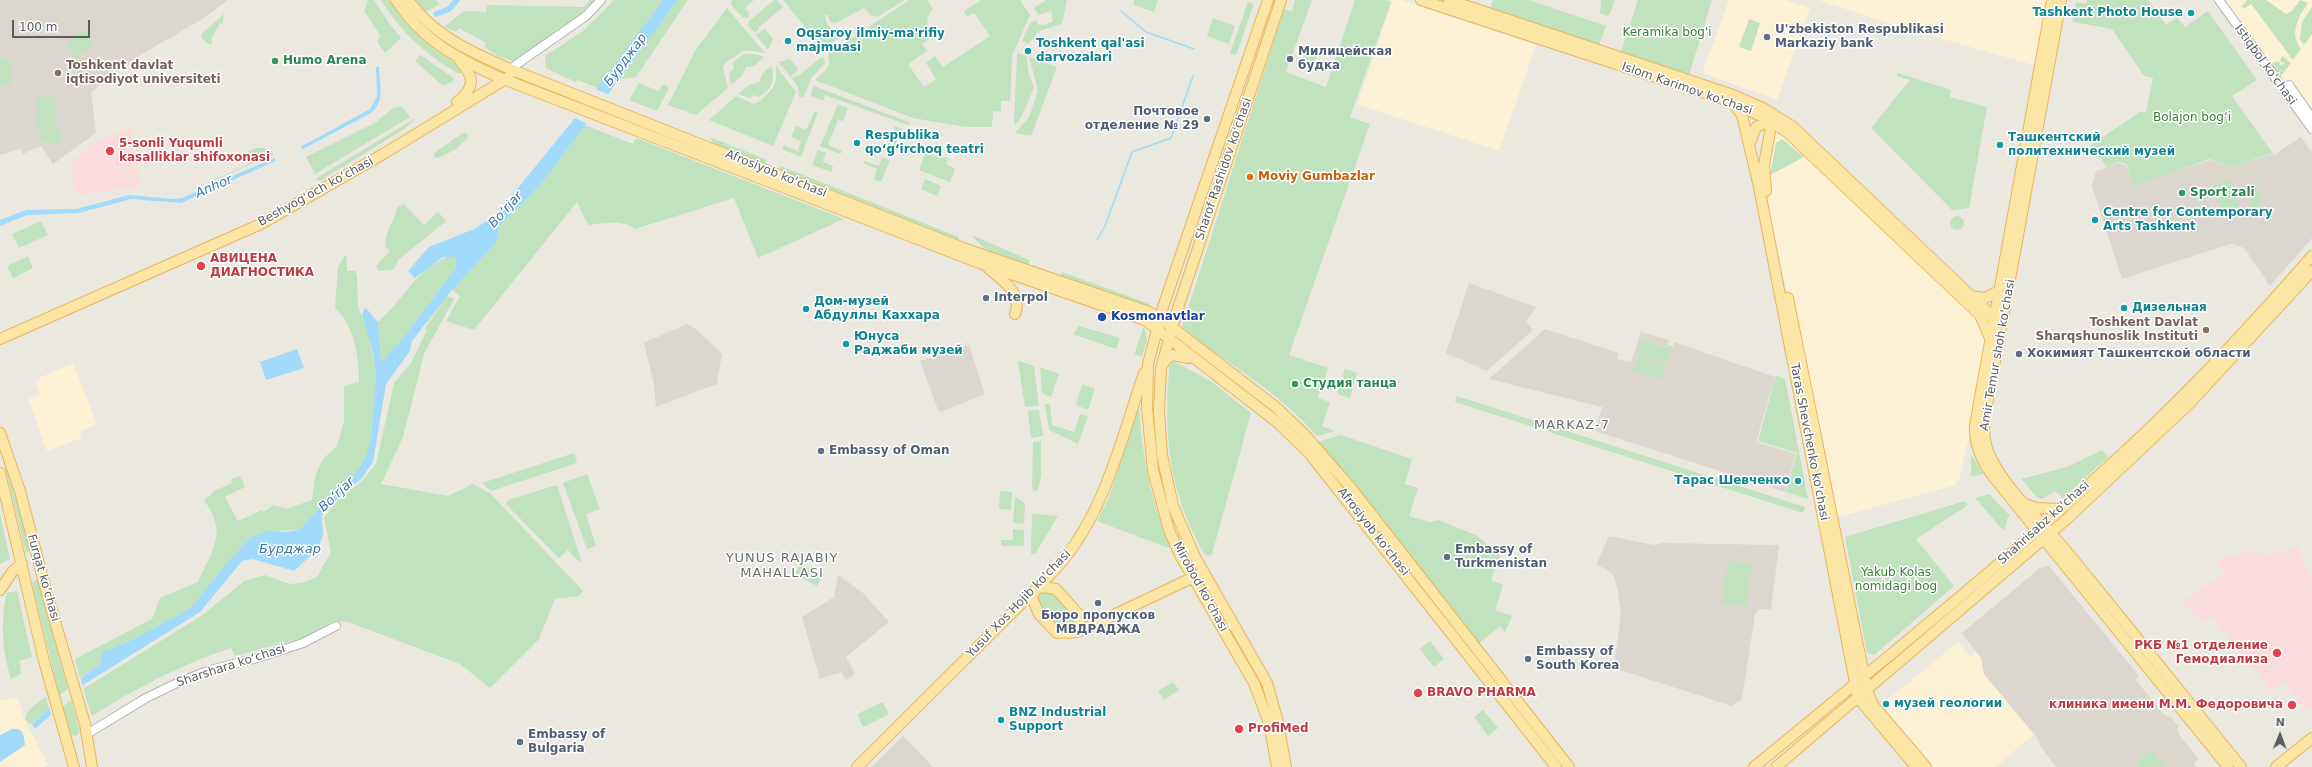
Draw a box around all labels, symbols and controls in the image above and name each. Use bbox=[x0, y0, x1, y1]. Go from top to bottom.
place label: Tashkent Photo House bbox=[2032, 6, 2183, 20]
marker: Tashkent Photo House bbox=[2186, 8, 2196, 18]
scale bar bbox=[14, 12, 92, 38]
text: 100 m bbox=[19, 20, 57, 34]
street label: Istiqbol ko'chasi bbox=[2231, 22, 2299, 108]
place label: U'zbekiston Respublikasi Markaziy bank bbox=[1775, 23, 1944, 51]
park label: Keramika bog'i bbox=[1622, 26, 1712, 40]
place label: Oqsaroy ilmiy-ma'rifiy majmuasi bbox=[796, 27, 945, 55]
water label: Бурджар bbox=[601, 31, 651, 89]
marker: U'zbekiston Respublikasi Markaziy bank bbox=[1762, 32, 1772, 42]
marker: Oqsaroy ilmiy-ma'rifiy majmuasi bbox=[783, 36, 793, 46]
place label: Toshkent qal'asi darvozalari bbox=[1036, 37, 1145, 65]
place label: Милицейская будка bbox=[1298, 45, 1392, 73]
marker: Toshkent qal'asi darvozalari bbox=[1023, 46, 1033, 56]
place label: Humo Arena bbox=[283, 54, 366, 68]
marker: Милицейская будка bbox=[1285, 54, 1295, 64]
marker: Humo Arena bbox=[270, 56, 280, 66]
place label: Toshkent davlat iqtisodiyot universiteti bbox=[66, 59, 221, 87]
street label: Islom Karimov ko'chasi bbox=[1620, 60, 1754, 118]
marker: Toshkent davlat iqtisodiyot universiteti bbox=[53, 68, 63, 78]
street label: Sharof Rashidov ko'chasi bbox=[1193, 96, 1255, 242]
place label: Почтовое отделение № 29 bbox=[1085, 105, 1199, 133]
park label: Bolajon bog‘i bbox=[2153, 111, 2231, 125]
marker: Почтовое отделение № 29 bbox=[1202, 114, 1212, 124]
place label: Respublika qo‘g‘irchoq teatri bbox=[865, 129, 984, 157]
place label: Ташкентский политехнический музей bbox=[2008, 131, 2175, 159]
place label: 5-sonli Yuqumli kasalliklar shifoxonasi bbox=[119, 137, 270, 165]
marker: Respublika qo‘g‘irchoq teatri bbox=[852, 138, 862, 148]
marker: Ташкентский политехнический музей bbox=[1995, 140, 2005, 150]
marker: 5-sonli Yuqumli kasalliklar shifoxonasi bbox=[104, 145, 116, 157]
street label: Afrosiyob ko'chasi bbox=[723, 147, 829, 201]
street label: Beshyogʻoch koʻchasi bbox=[256, 154, 376, 230]
place label: Moviy Gumbazlar bbox=[1258, 170, 1375, 184]
water label: Anhor bbox=[193, 172, 235, 202]
marker: Moviy Gumbazlar bbox=[1245, 172, 1255, 182]
place label: Sport zali bbox=[2190, 186, 2255, 200]
marker: Sport zali bbox=[2177, 188, 2187, 198]
water label: Bo‘rjar bbox=[486, 189, 526, 231]
place label: Centre for Contemporary Arts Tashkent bbox=[2103, 206, 2273, 234]
marker: Centre for Contemporary Arts Tashkent bbox=[2090, 215, 2100, 225]
place label: АВИЦЕНА ДИАГНОСТИКА bbox=[210, 252, 314, 280]
marker: АВИЦЕНА ДИАГНОСТИКА bbox=[195, 260, 207, 272]
street label: Amir Temur shoh ko'chasi bbox=[1978, 278, 2018, 432]
place label: Interpol bbox=[994, 291, 1048, 305]
marker: Interpol bbox=[981, 293, 991, 303]
place label: Дом-музей Абдуллы Каххара bbox=[814, 295, 940, 323]
place label: Дизельная bbox=[2132, 301, 2207, 315]
marker: Дизельная bbox=[2119, 303, 2129, 313]
marker: Дом-музей Абдуллы Каххара bbox=[801, 304, 811, 314]
place label: Kosmonavtlar bbox=[1111, 310, 1205, 324]
marker: Kosmonavtlar bbox=[1096, 311, 1108, 323]
place label: Toshkent Davlat Sharqshunoslik Instituti bbox=[2036, 316, 2198, 344]
marker: Toshkent Davlat Sharqshunoslik Instituti bbox=[2201, 325, 2211, 335]
place label: Юнуса Раджаби музей bbox=[854, 330, 963, 358]
marker: Юнуса Раджаби музей bbox=[841, 339, 851, 349]
place label: Хокимият Ташкентской области bbox=[2027, 347, 2251, 361]
marker: Хокимият Ташкентской области bbox=[2014, 349, 2024, 359]
street label: Taras Shevchenko ko'chasi bbox=[1787, 362, 1831, 522]
place label: Студия танца bbox=[1303, 377, 1397, 391]
marker: Студия танца bbox=[1290, 379, 1300, 389]
district label: MARKAZ-7 bbox=[1534, 418, 1610, 434]
place label: Embassy of Oman bbox=[829, 444, 950, 458]
marker: Embassy of Oman bbox=[816, 446, 826, 456]
place label: Тарас Шевченко bbox=[1674, 474, 1790, 488]
water label: Bo‘rjar bbox=[316, 475, 358, 515]
marker: Тарас Шевченко bbox=[1793, 476, 1803, 486]
street label: Shahrisabz ko'chasi bbox=[1995, 478, 2093, 568]
street label: Afrosiyob ko'chasi bbox=[1334, 485, 1412, 579]
street label: Furqat ko'chasi bbox=[24, 533, 62, 623]
street label: Mirobod ko'chasi bbox=[1169, 540, 1231, 634]
water label: Бурджар bbox=[259, 542, 321, 558]
place label: Embassy of Turkmenistan bbox=[1455, 543, 1547, 571]
street label: Yusuf Xos Hojib ko'chasi bbox=[964, 547, 1074, 661]
district label: YUNUS RAJABIY MAHALLASI bbox=[726, 551, 838, 582]
marker: Embassy of Turkmenistan bbox=[1442, 552, 1452, 562]
park label: Yakub Kolas nomidagi bog bbox=[1855, 566, 1937, 594]
marker: Бюро пропусков МВДРАДЖА bbox=[1093, 598, 1103, 608]
place label: Бюро пропусков МВДРАДЖА bbox=[1041, 609, 1155, 637]
place label: РКБ №1 отделение Гемодиализа bbox=[2134, 639, 2268, 667]
street label: Sharshara koʻchasi bbox=[175, 642, 287, 690]
place label: Embassy of South Korea bbox=[1536, 645, 1619, 673]
marker: РКБ №1 отделение Гемодиализа bbox=[2271, 647, 2283, 659]
marker: Embassy of South Korea bbox=[1523, 654, 1533, 664]
place label: BRAVO PHARMA bbox=[1427, 686, 1536, 700]
marker: BRAVO PHARMA bbox=[1412, 687, 1424, 699]
place label: музей геологии bbox=[1894, 697, 2002, 711]
place label: клиника имени М.М. Федоровича bbox=[2049, 698, 2283, 712]
marker: музей геологии bbox=[1881, 699, 1891, 709]
marker: клиника имени М.М. Федоровича bbox=[2286, 699, 2298, 711]
place label: BNZ Industrial Support bbox=[1009, 706, 1106, 734]
marker: BNZ Industrial Support bbox=[996, 715, 1006, 725]
north arrow bbox=[2260, 715, 2300, 755]
text: N bbox=[2275, 716, 2285, 729]
place label: ProfiMed bbox=[1248, 722, 1309, 736]
marker: ProfiMed bbox=[1233, 723, 1245, 735]
place label: Embassy of Bulgaria bbox=[528, 728, 605, 756]
marker: Embassy of Bulgaria bbox=[515, 737, 525, 747]

